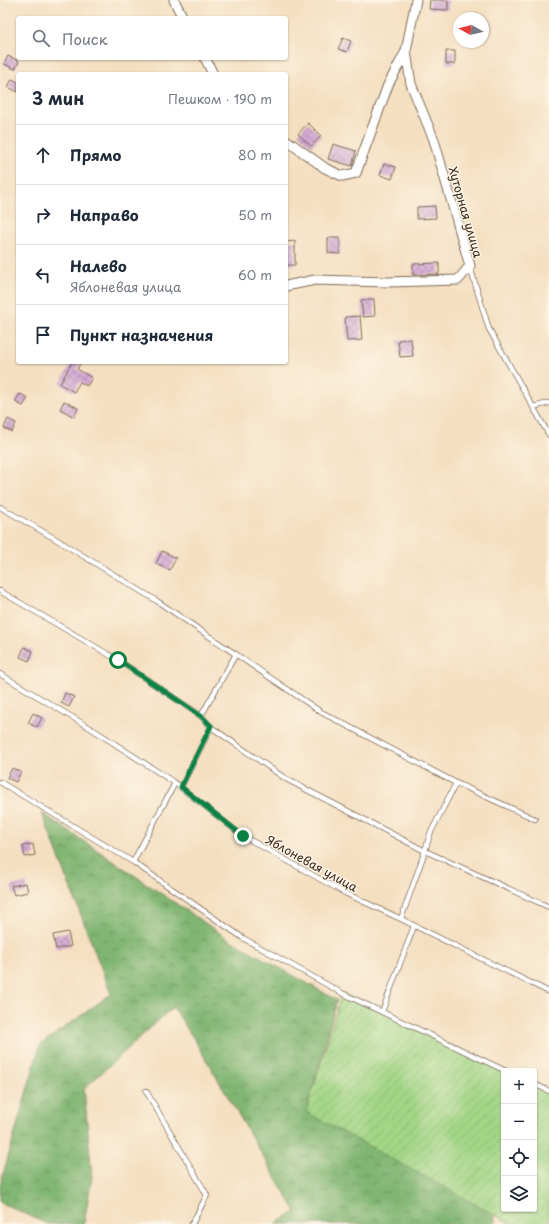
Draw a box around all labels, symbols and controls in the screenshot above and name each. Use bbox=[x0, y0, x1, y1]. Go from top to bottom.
north arrow bbox=[453, 12, 489, 48]
search box bbox=[16, 16, 288, 60]
icon: search bbox=[30, 27, 52, 49]
text: Поиск bbox=[62, 27, 108, 50]
text: 3 мин bbox=[32, 85, 84, 111]
text: Пешком · 190 m bbox=[168, 89, 272, 108]
text: Прямо bbox=[70, 143, 121, 166]
icon: ahead bbox=[32, 144, 54, 166]
text: 80 m bbox=[238, 145, 272, 164]
street label: Хуторная улица bbox=[444, 164, 488, 260]
text: Направо bbox=[70, 203, 139, 226]
icon: right bbox=[32, 204, 54, 226]
text: 50 m bbox=[238, 205, 272, 224]
text: Налево bbox=[70, 254, 127, 277]
icon: left bbox=[32, 264, 54, 286]
text: 60 m bbox=[238, 265, 272, 284]
text: Яблоневая улица bbox=[70, 277, 181, 296]
text: Пункт назначения bbox=[70, 323, 213, 346]
icon: arrive bbox=[32, 324, 54, 346]
route start bbox=[109, 651, 127, 669]
route end bbox=[234, 827, 252, 845]
street label: Яблоневая улица bbox=[263, 830, 362, 896]
map controls bbox=[501, 1068, 537, 1212]
button: + bbox=[501, 1068, 537, 1104]
button: − bbox=[501, 1104, 537, 1140]
button: locate bbox=[501, 1140, 537, 1176]
button: layers bbox=[501, 1176, 537, 1212]

